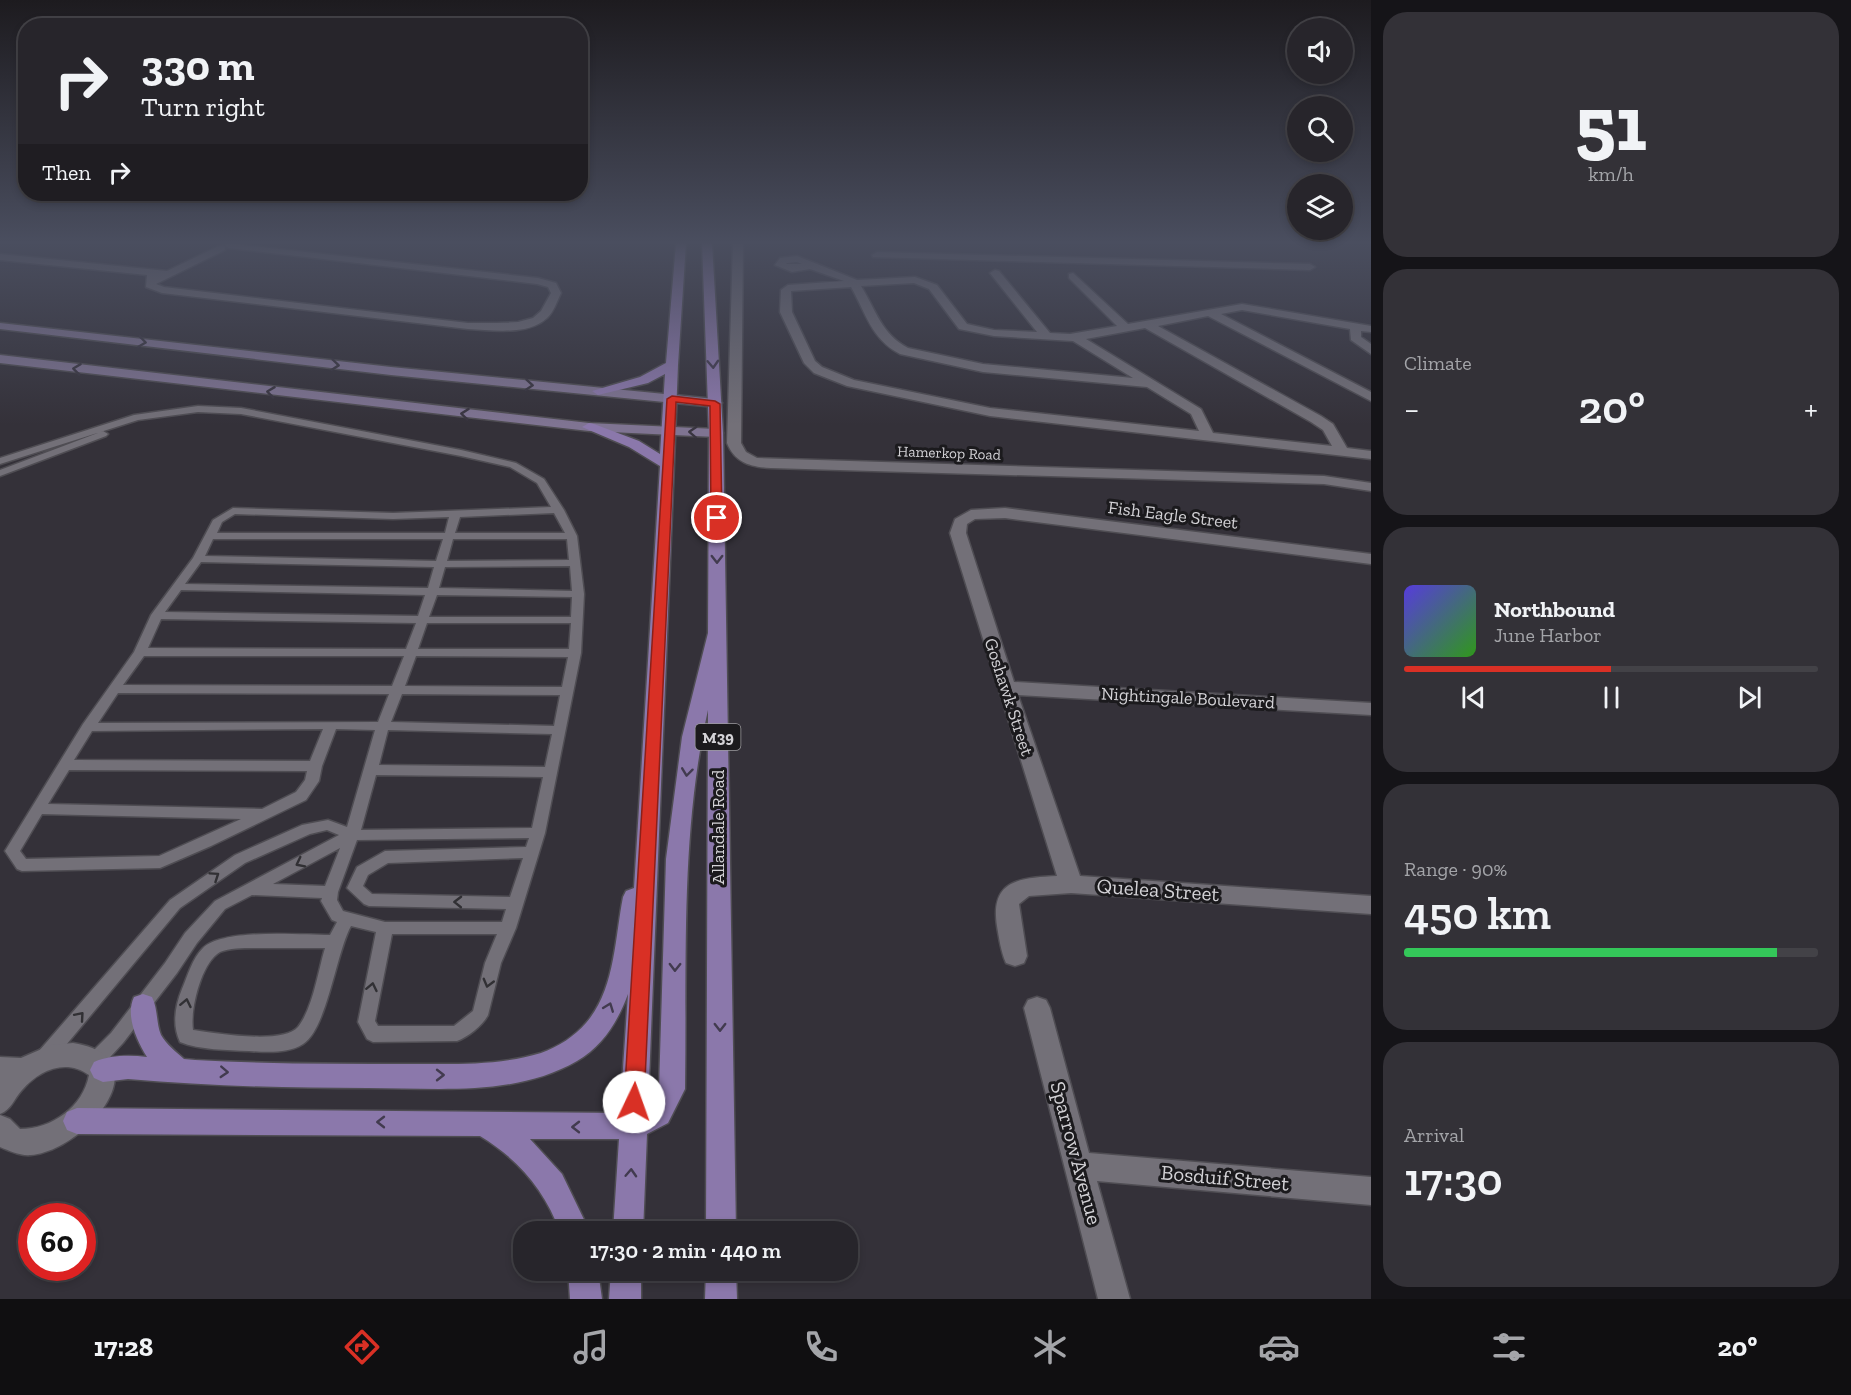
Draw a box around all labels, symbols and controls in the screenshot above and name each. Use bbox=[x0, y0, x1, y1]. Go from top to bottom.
map controls bbox=[1287, 18, 1353, 240]
button: sound bbox=[1287, 18, 1353, 84]
text: 330 m bbox=[141, 40, 255, 91]
icon: right bbox=[42, 42, 120, 120]
text: 51 bbox=[1575, 76, 1647, 170]
text: Turn right bbox=[141, 91, 265, 123]
button: search bbox=[1287, 96, 1353, 162]
icon: right bbox=[103, 156, 136, 189]
text: Then bbox=[42, 159, 91, 186]
text: km/h bbox=[1588, 162, 1634, 186]
button: layers bbox=[1287, 174, 1353, 240]
one-way arrow bbox=[137, 336, 146, 348]
text: Climate bbox=[1404, 351, 1472, 375]
one-way arrow bbox=[331, 358, 340, 371]
one-way arrow bbox=[706, 360, 719, 369]
one-way arrow bbox=[72, 363, 82, 376]
one-way arrow bbox=[525, 378, 534, 391]
text: 20° bbox=[1578, 381, 1645, 435]
one-way arrow bbox=[266, 386, 275, 399]
text: − bbox=[1404, 389, 1419, 428]
text: + bbox=[1804, 389, 1818, 428]
one-way arrow bbox=[460, 408, 469, 420]
one-way arrow bbox=[688, 425, 697, 438]
street label: Hamerkop Road bbox=[897, 442, 1002, 464]
pin bbox=[691, 492, 742, 543]
street label: Fish Eagle Street bbox=[1107, 496, 1240, 534]
icon: arrive bbox=[700, 501, 733, 534]
one-way arrow bbox=[711, 555, 723, 564]
text: Northbound bbox=[1494, 596, 1615, 623]
text: June Harbor bbox=[1494, 623, 1602, 647]
street label: Goshawk Street bbox=[980, 635, 1038, 759]
icon: previous bbox=[1457, 681, 1490, 714]
icon: pause bbox=[1595, 681, 1628, 714]
icon: next bbox=[1733, 681, 1766, 714]
street label: Nightingale Boulevard bbox=[1100, 682, 1276, 714]
road number: M39 bbox=[696, 724, 740, 750]
one-way arrow bbox=[682, 768, 694, 777]
street label: Allandale Road bbox=[707, 769, 729, 884]
one-way arrow bbox=[296, 855, 307, 867]
text: Range · 90% bbox=[1404, 857, 1507, 881]
one-way arrow bbox=[208, 872, 219, 883]
street label: Quelea Street bbox=[1096, 873, 1220, 906]
text: 450 km bbox=[1404, 887, 1551, 941]
one-way arrow bbox=[453, 896, 462, 908]
one-way arrow bbox=[669, 962, 681, 971]
one-way arrow bbox=[482, 978, 495, 988]
one-way arrow bbox=[365, 982, 378, 992]
one-way arrow bbox=[179, 999, 192, 1009]
one-way arrow bbox=[602, 1002, 614, 1013]
one-way arrow bbox=[73, 1012, 84, 1023]
one-way arrow bbox=[714, 1023, 726, 1032]
one-way arrow bbox=[219, 1066, 228, 1079]
one-way arrow bbox=[435, 1069, 444, 1081]
position arrow bbox=[602, 1070, 666, 1134]
street label: Sparrow Avenue bbox=[1045, 1078, 1108, 1227]
one-way arrow bbox=[377, 1116, 386, 1128]
one-way arrow bbox=[572, 1121, 581, 1134]
text: Arrival bbox=[1404, 1123, 1464, 1147]
text: 17:30 bbox=[1404, 1153, 1503, 1207]
street label: Bosduif Street bbox=[1160, 1159, 1290, 1196]
one-way arrow bbox=[624, 1169, 637, 1178]
speed limit sign: 60 bbox=[18, 1203, 96, 1281]
text: 17:30 · 2 min · 440 m bbox=[590, 1237, 781, 1264]
icon: directions bbox=[341, 1326, 383, 1368]
icon: music bbox=[570, 1326, 612, 1368]
icon: phone bbox=[800, 1326, 842, 1368]
icon: climate bbox=[1029, 1326, 1071, 1368]
icon: car bbox=[1258, 1326, 1300, 1368]
icon: filters bbox=[1488, 1326, 1530, 1368]
text: 17:28 bbox=[94, 1331, 153, 1363]
text: 20° bbox=[1717, 1331, 1757, 1363]

